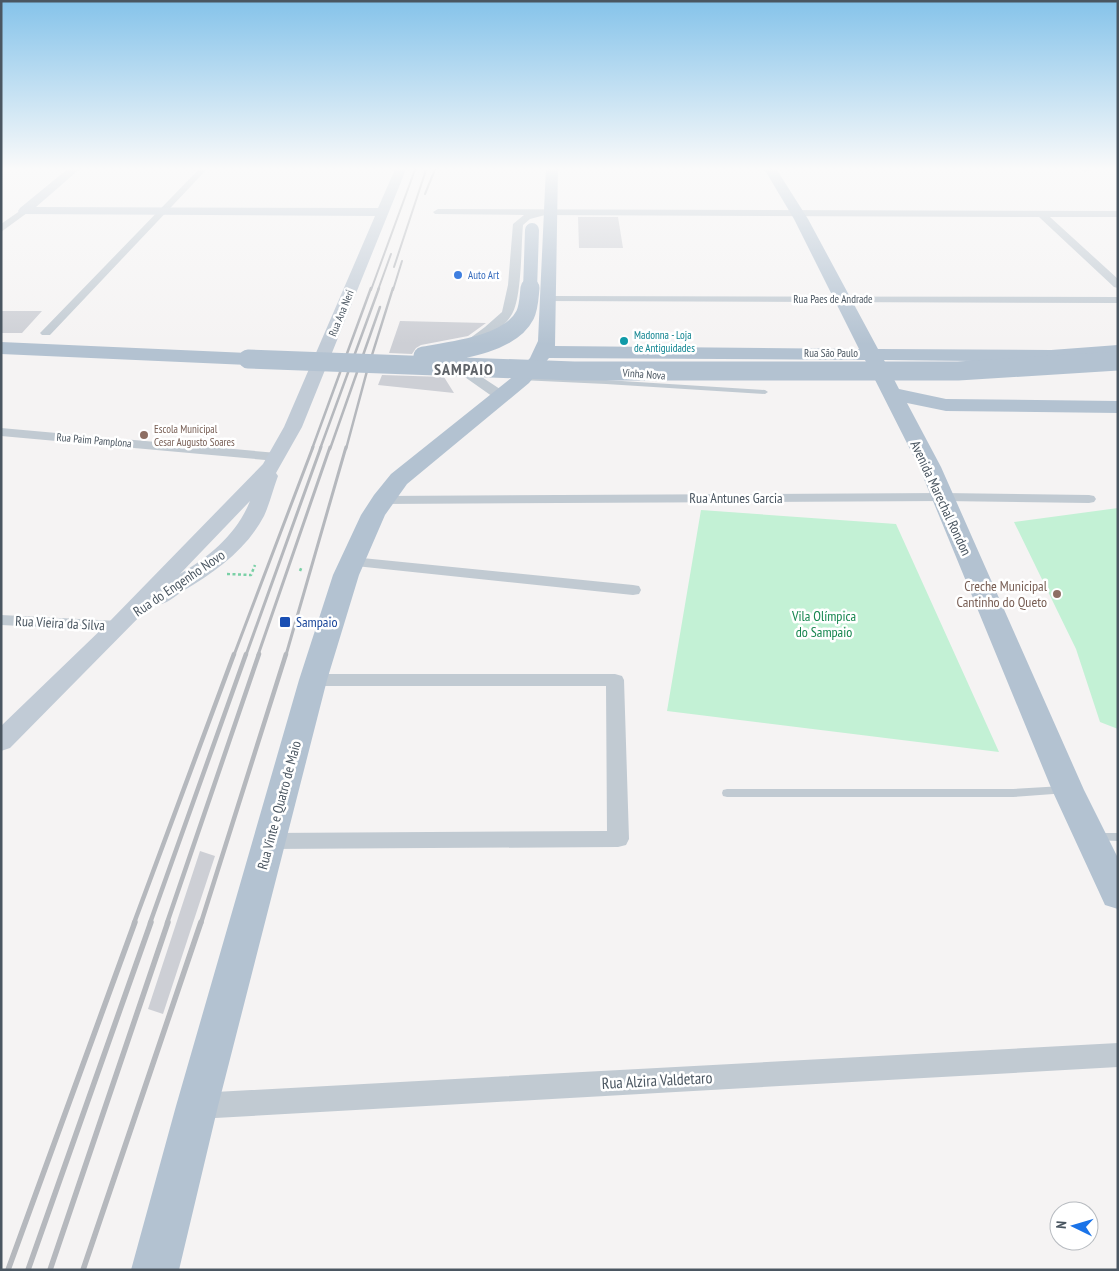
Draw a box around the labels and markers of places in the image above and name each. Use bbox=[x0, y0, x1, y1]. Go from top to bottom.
place label: Auto Art bbox=[468, 268, 499, 282]
marker: Auto Art bbox=[452, 269, 464, 281]
place label: Madonna - Loja de Antiguidades bbox=[634, 328, 695, 355]
marker: Madonna - Loja de Antiguidades bbox=[618, 335, 630, 347]
place label: Escola Municipal Cesar Augusto Soares bbox=[154, 422, 235, 449]
marker: Escola Municipal Cesar Augusto Soares bbox=[138, 429, 150, 441]
place label: Creche Municipal Cantinho do Queto bbox=[956, 577, 1048, 611]
marker: Creche Municipal Cantinho do Queto bbox=[1051, 588, 1063, 600]
place label: Sampaio bbox=[296, 613, 337, 631]
marker: Sampaio bbox=[278, 615, 292, 629]

